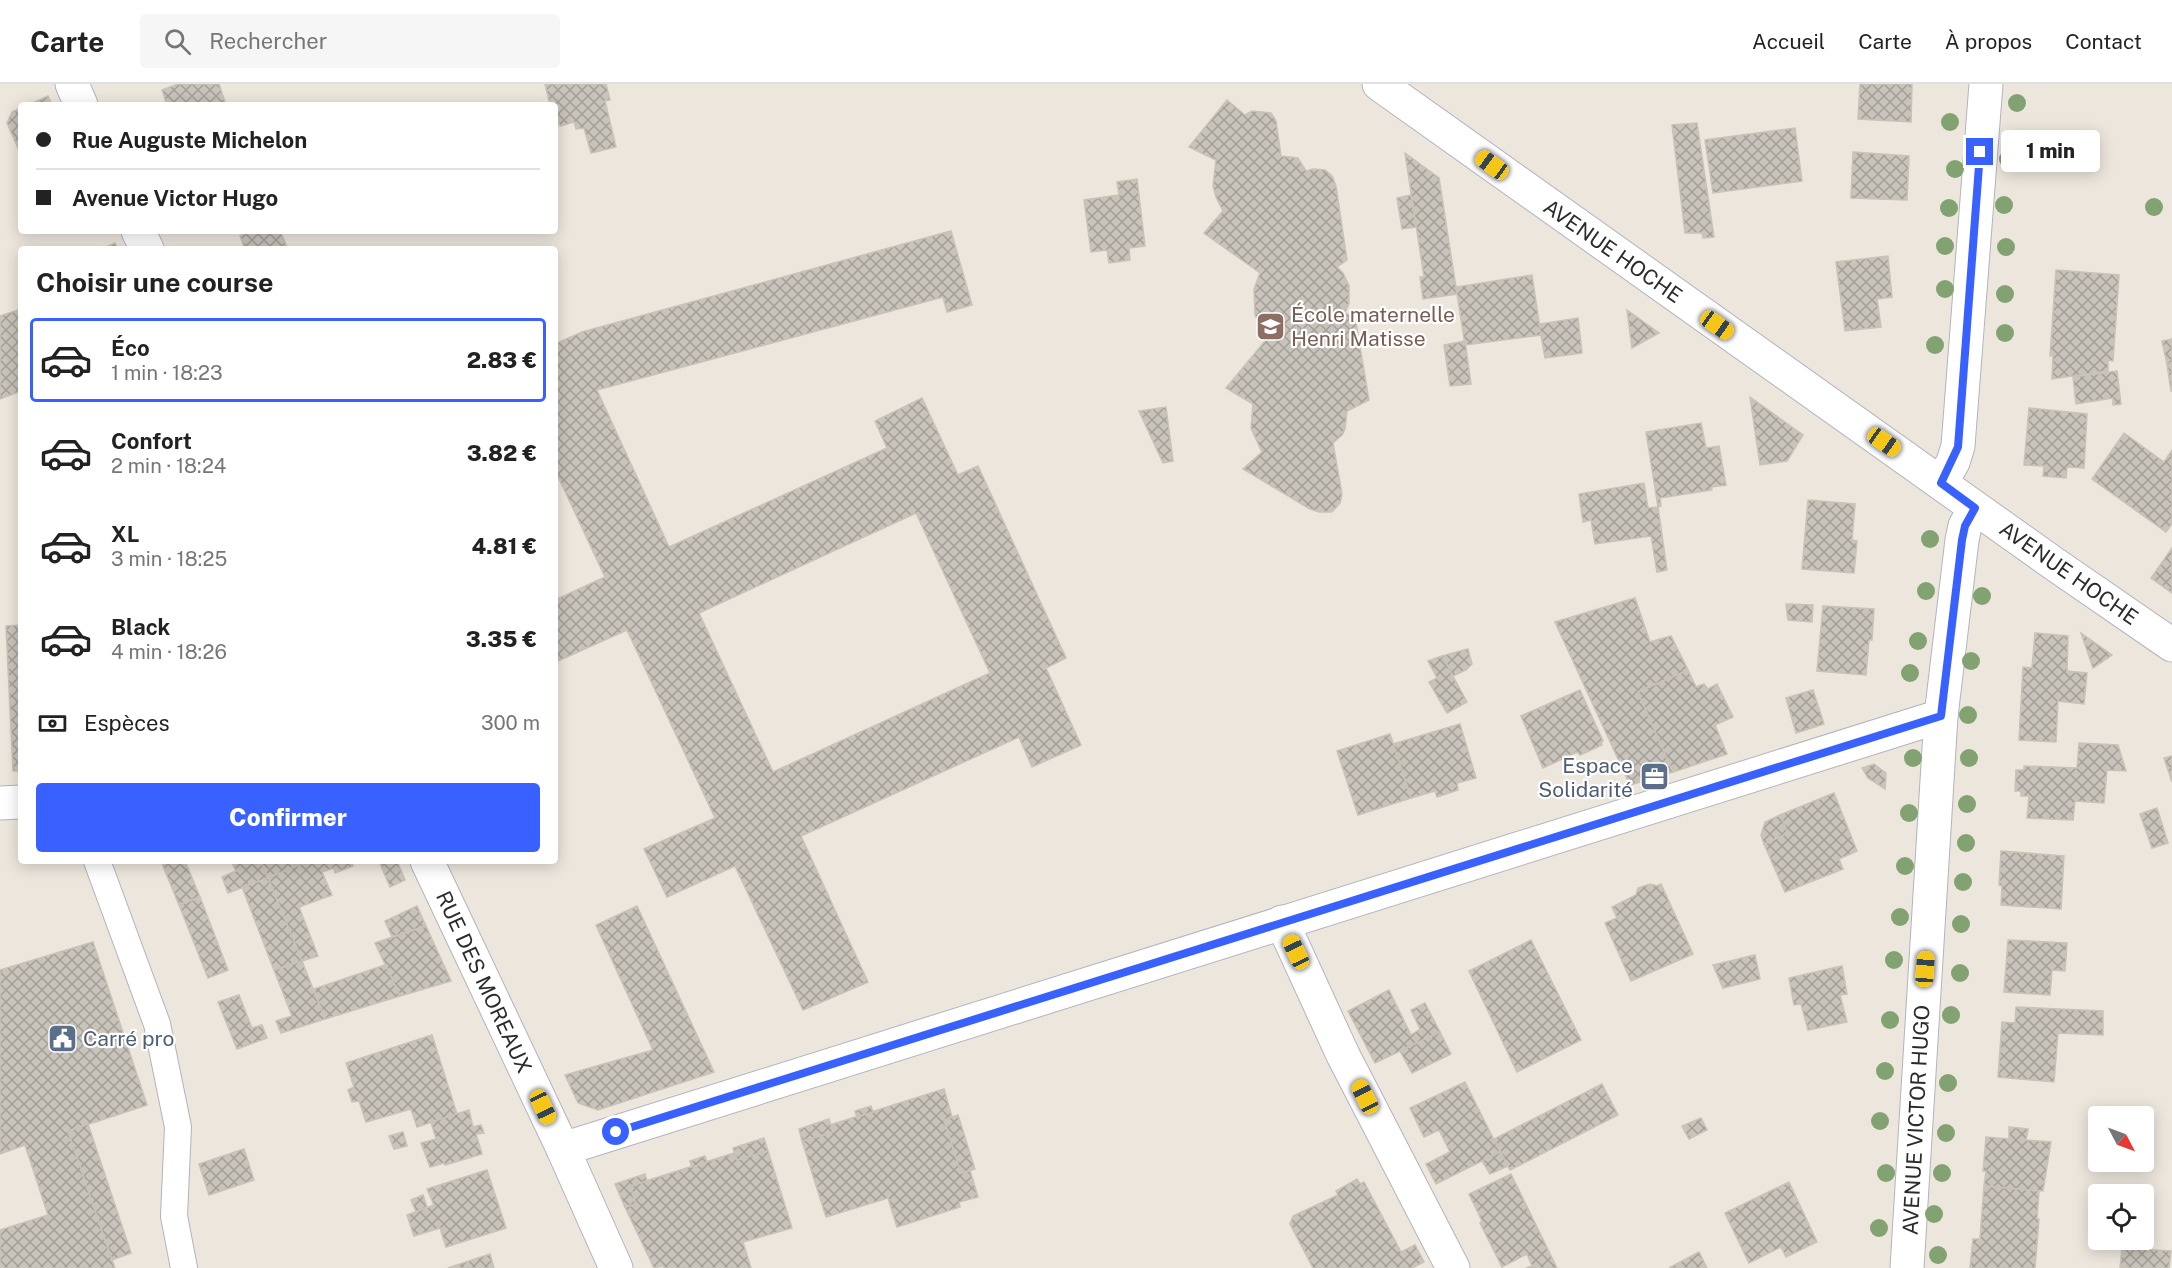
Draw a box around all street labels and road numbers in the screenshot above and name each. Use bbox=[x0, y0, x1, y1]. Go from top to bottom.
street label: AVENUE HOCHE bbox=[1539, 194, 1687, 308]
street label: AVENUE HOCHE bbox=[1995, 516, 2143, 630]
street label: RUE DES MOREAUX bbox=[431, 887, 537, 1077]
street label: AVENUE VICTOR HUGO bbox=[1897, 1004, 1935, 1236]

